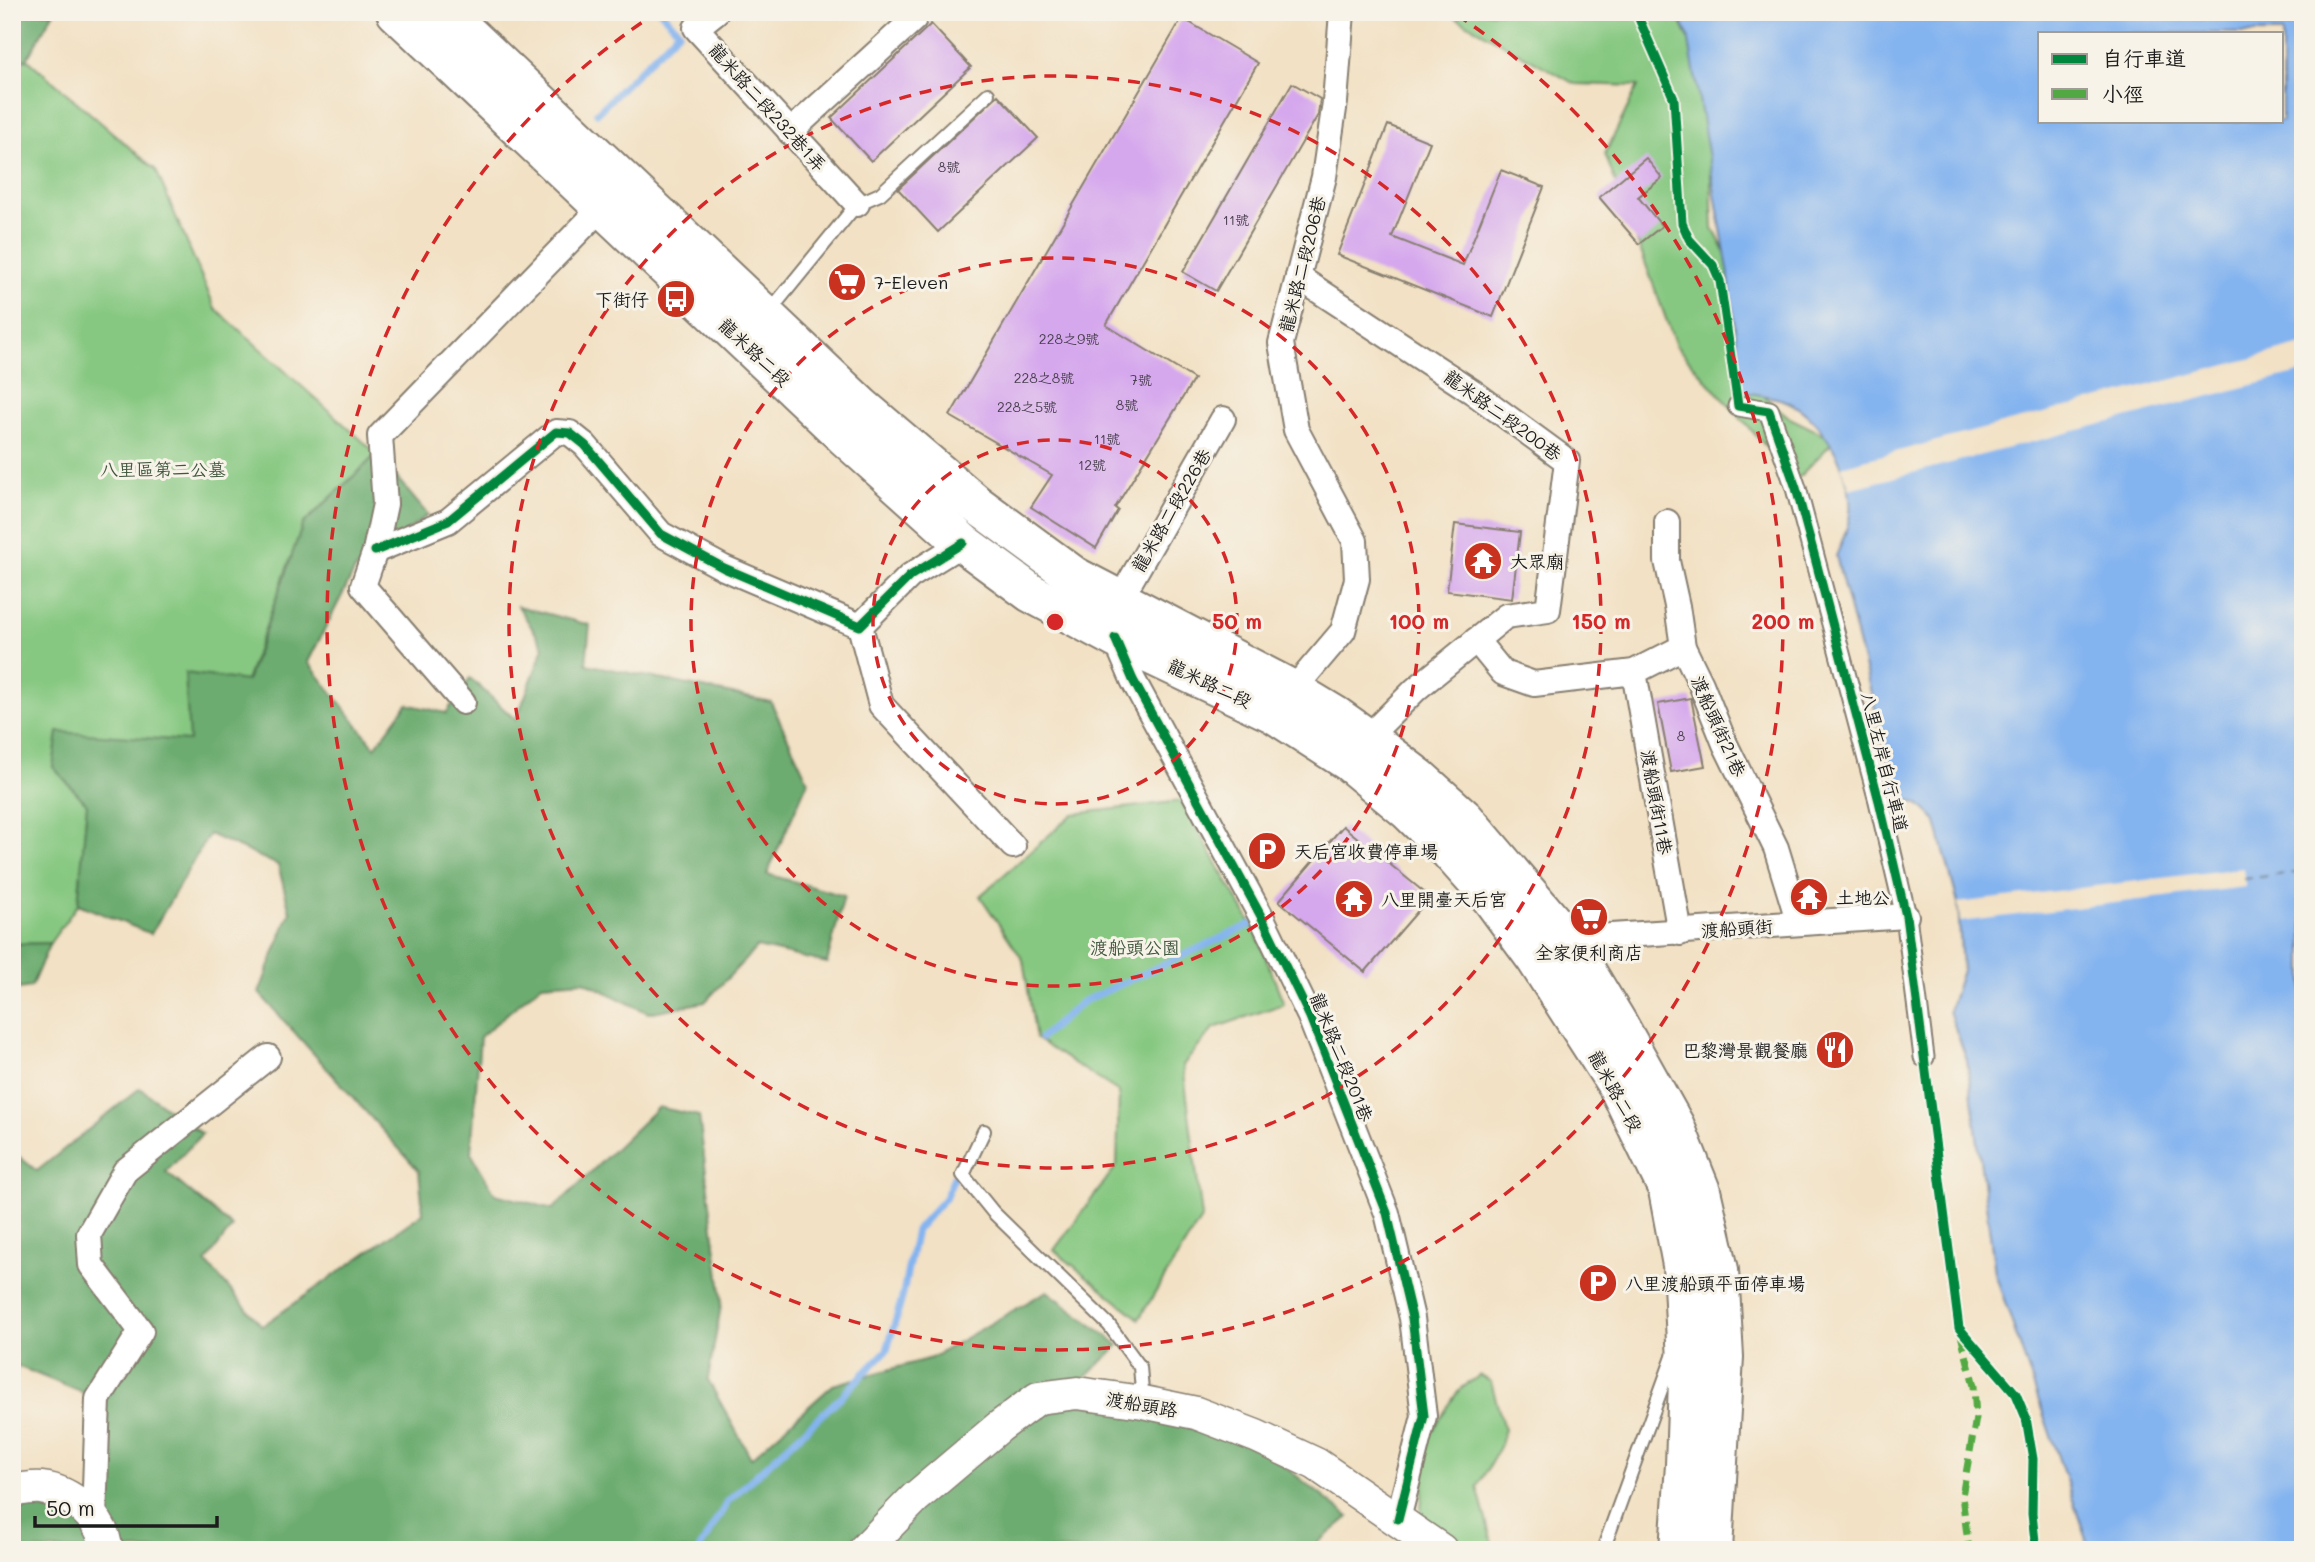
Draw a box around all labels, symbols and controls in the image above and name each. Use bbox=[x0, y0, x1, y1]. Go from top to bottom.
legend bbox=[2038, 32, 2284, 122]
street label: 龍米路二段232巷1弄 bbox=[704, 38, 832, 176]
text: 自行車道 bbox=[2102, 44, 2186, 71]
text: 小徑 bbox=[2102, 80, 2144, 107]
house number: 8號 bbox=[938, 157, 960, 176]
street label: 龍米路二段206巷 bbox=[1273, 193, 1331, 335]
house number: 11號 bbox=[1223, 210, 1249, 229]
supermarket icon: 7-Eleven bbox=[826, 261, 868, 303]
place label: 7-Eleven bbox=[874, 270, 948, 294]
bus stop icon: 下街仔 bbox=[655, 278, 697, 320]
place label: 下街仔 bbox=[595, 287, 649, 311]
street label: 龍米路二段 bbox=[714, 313, 796, 391]
house number: 228之9號 bbox=[1039, 329, 1099, 348]
street label: 龍米路二段200巷 bbox=[1439, 364, 1567, 466]
house number: 228之8號 bbox=[1014, 368, 1074, 387]
house number: 7號 bbox=[1130, 370, 1152, 389]
house number: 8號 bbox=[1116, 395, 1138, 414]
house number: 228之5號 bbox=[997, 397, 1057, 416]
house number: 11號 bbox=[1094, 429, 1120, 448]
street label: 龍米路二段226巷 bbox=[1126, 444, 1216, 576]
house number: 12號 bbox=[1078, 455, 1106, 474]
park label: 八里區第二公墓 bbox=[100, 457, 226, 481]
temple icon: 大眾廟 bbox=[1462, 540, 1504, 582]
place label: 大眾廟 bbox=[1510, 549, 1564, 573]
text: 50 m bbox=[1212, 607, 1262, 634]
text: 100 m bbox=[1389, 607, 1449, 634]
text: 150 m bbox=[1571, 607, 1631, 634]
text: 200 m bbox=[1752, 607, 1814, 634]
centre of rings bbox=[1043, 610, 1067, 634]
street label: 龍米路二段 bbox=[1164, 653, 1256, 713]
street label: 渡船頭街21巷 bbox=[1686, 672, 1752, 780]
street label: 八里左岸自行車道 bbox=[1856, 689, 1914, 835]
house number: 8 bbox=[1677, 726, 1685, 745]
street label: 渡船頭街11巷 bbox=[1636, 748, 1678, 856]
parking icon: 天后宮收費停車場 bbox=[1246, 830, 1288, 872]
place label: 天后宮收費停車場 bbox=[1294, 839, 1438, 863]
temple icon: 土地公 bbox=[1788, 876, 1830, 918]
temple icon: 八里開臺天后宮 bbox=[1333, 878, 1375, 920]
place label: 土地公 bbox=[1836, 885, 1890, 909]
place label: 八里開臺天后宮 bbox=[1381, 887, 1507, 911]
supermarket icon: 全家便利商店 bbox=[1568, 896, 1610, 938]
street label: 渡船頭街 bbox=[1700, 914, 1774, 942]
park label: 渡船頭公園 bbox=[1090, 935, 1180, 959]
place label: 全家便利商店 bbox=[1535, 940, 1643, 964]
street label: 龍米路二段201巷 bbox=[1305, 989, 1379, 1125]
restaurant icon: 巴黎灣景觀餐廳 bbox=[1814, 1029, 1856, 1071]
place label: 巴黎灣景觀餐廳 bbox=[1682, 1038, 1808, 1062]
street label: 龍米路二段 bbox=[1584, 1046, 1648, 1136]
parking icon: 八里渡船頭平面停車場 bbox=[1577, 1262, 1619, 1304]
place label: 八里渡船頭平面停車場 bbox=[1625, 1271, 1805, 1295]
street label: 渡船頭路 bbox=[1104, 1386, 1180, 1422]
scale bar bbox=[35, 1485, 217, 1529]
text: 50 m bbox=[46, 1494, 95, 1521]

